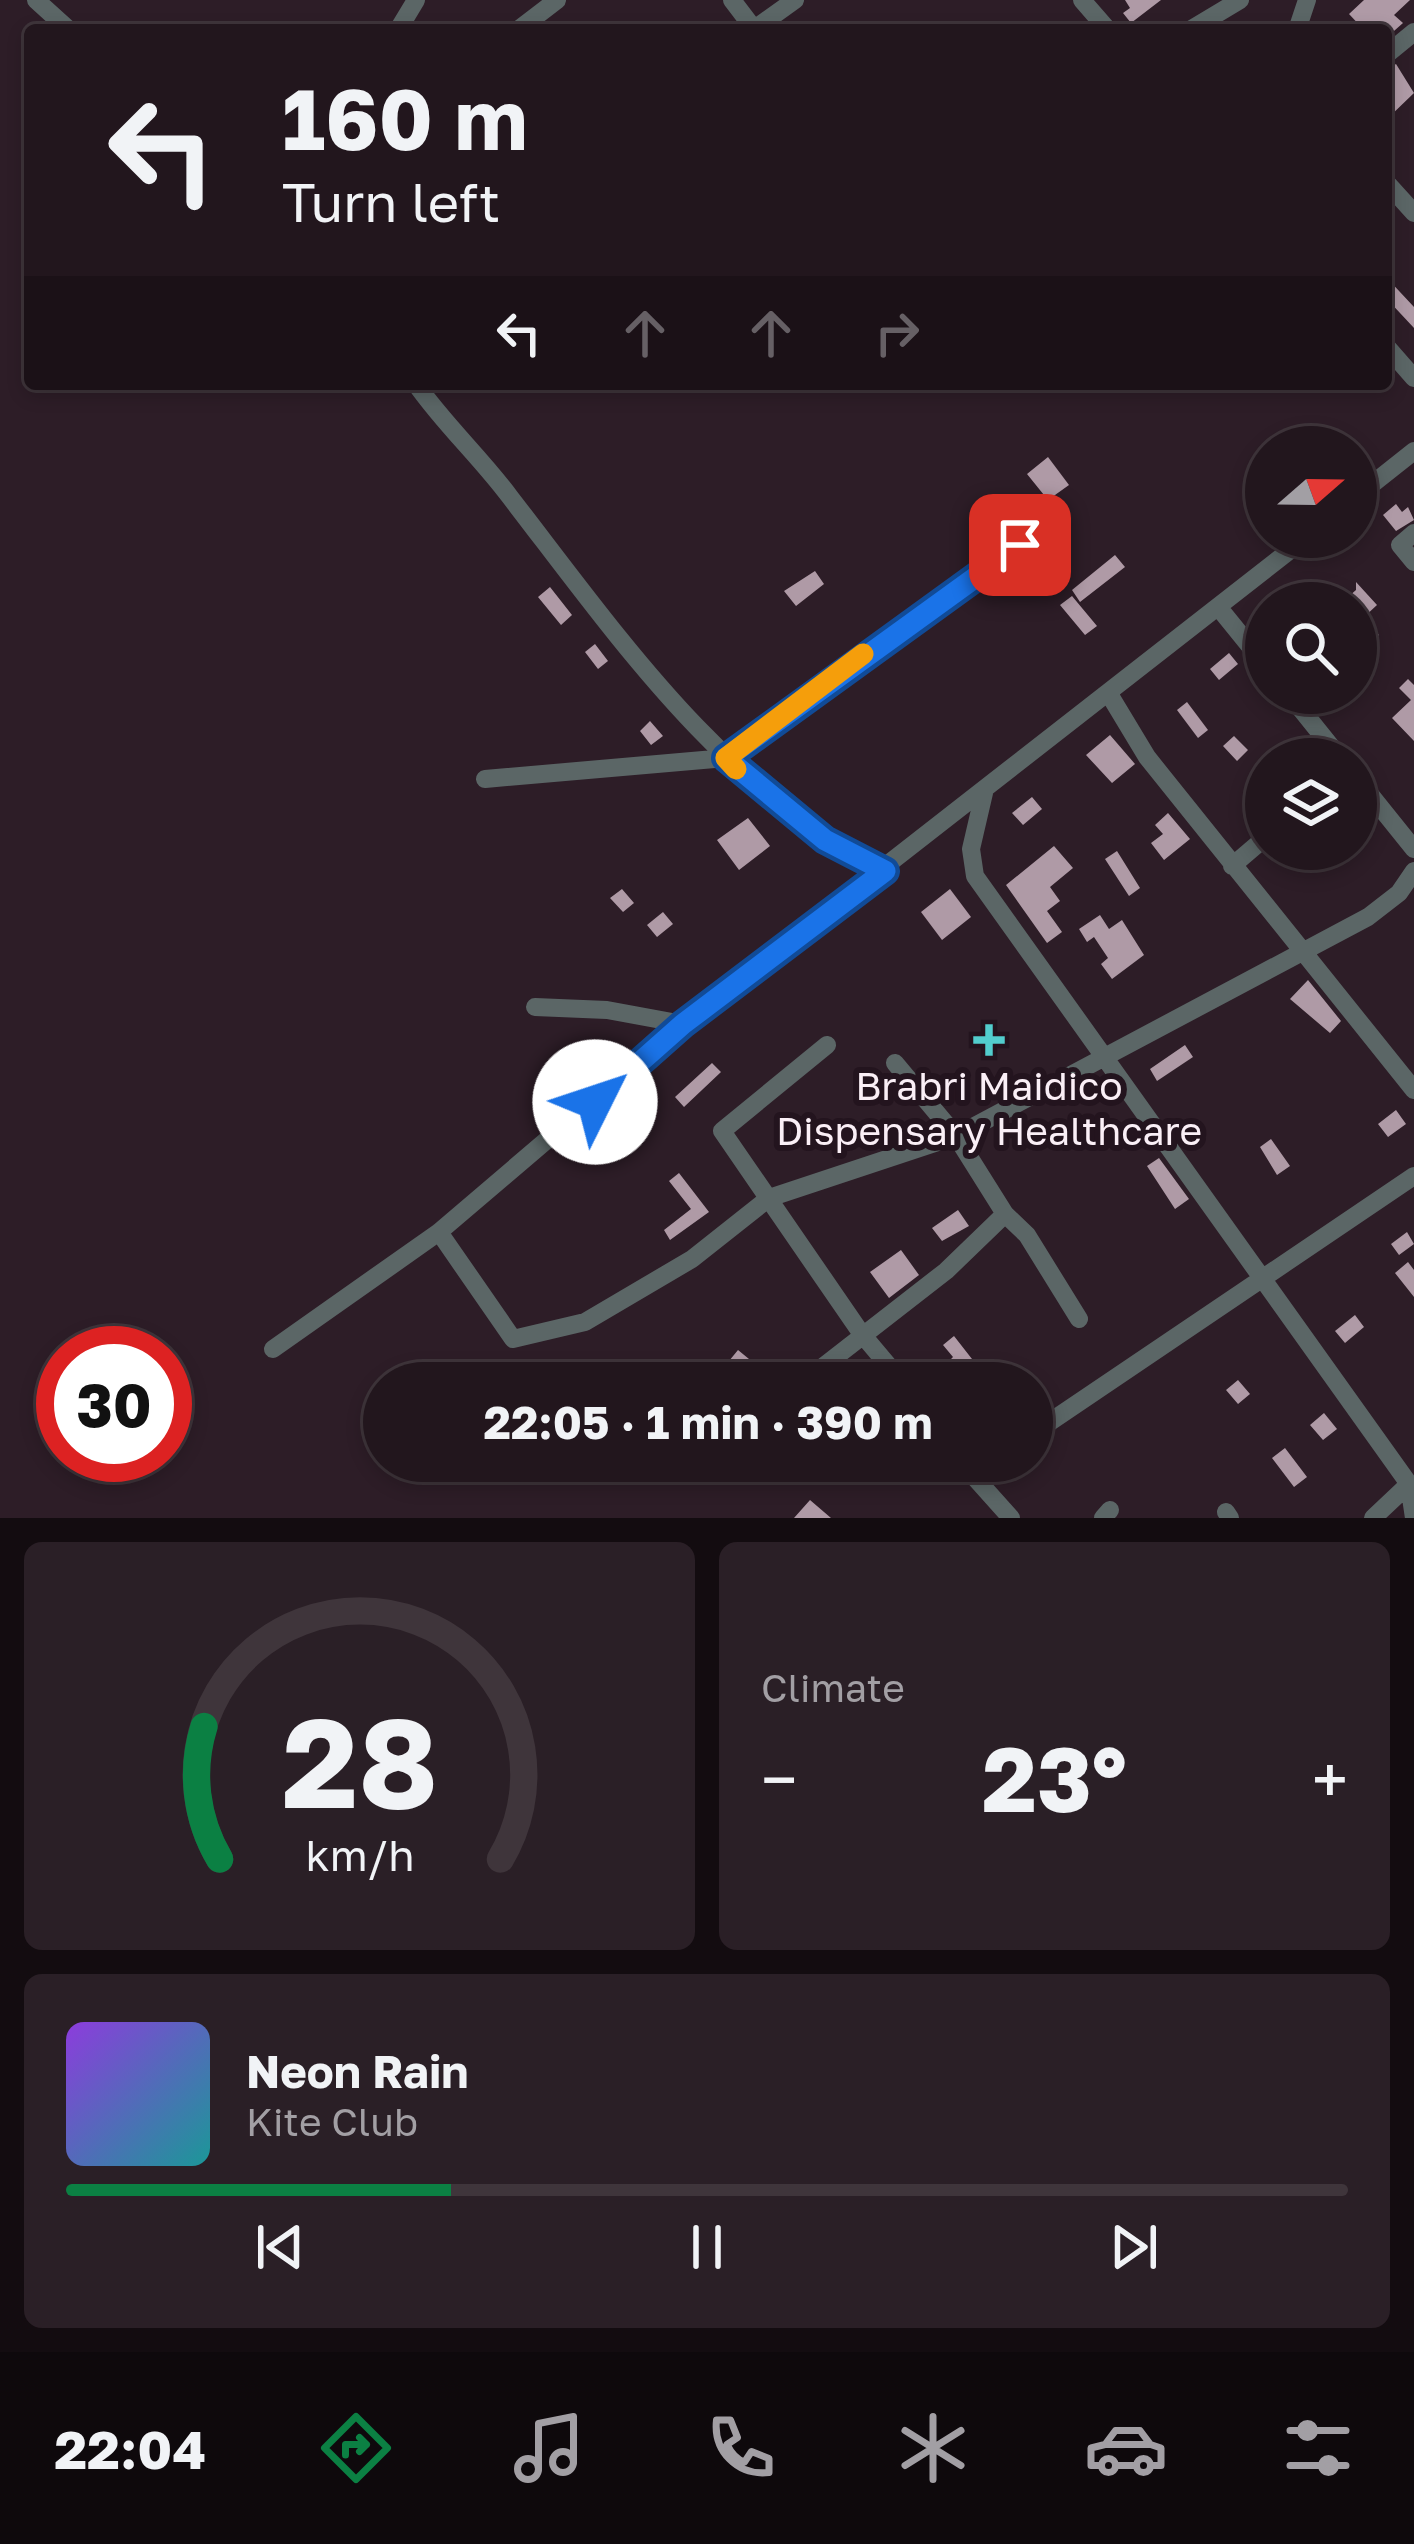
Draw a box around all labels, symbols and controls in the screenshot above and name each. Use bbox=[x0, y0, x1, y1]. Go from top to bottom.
text: 160 m bbox=[282, 68, 528, 168]
icon: left bbox=[84, 72, 240, 228]
text: Turn left bbox=[282, 169, 500, 234]
icon: left bbox=[486, 300, 552, 366]
icon: ahead bbox=[612, 300, 678, 366]
icon: ahead bbox=[738, 300, 804, 366]
icon: right bbox=[864, 300, 930, 366]
north arrow bbox=[1245, 426, 1377, 558]
map controls bbox=[1245, 426, 1377, 870]
pin bbox=[969, 494, 1071, 596]
icon: arrive bbox=[987, 512, 1053, 578]
button: search bbox=[1245, 582, 1377, 714]
button: layers bbox=[1245, 738, 1377, 870]
marker: Brabri Maidico Dispensary Healthcare bbox=[973, 1024, 1005, 1056]
position arrow bbox=[532, 1039, 658, 1165]
place label: Brabri Maidico Dispensary Healthcare bbox=[776, 1062, 1202, 1154]
speed limit sign: 30 bbox=[36, 1326, 192, 1482]
text: 22:05 · 1 min · 390 m bbox=[483, 1395, 933, 1449]
text: Climate bbox=[761, 1664, 905, 1711]
text: 28 bbox=[281, 1686, 437, 1835]
text: 23° bbox=[982, 1724, 1127, 1832]
text: − bbox=[761, 1739, 797, 1819]
text: + bbox=[1312, 1739, 1348, 1819]
text: km/h bbox=[305, 1829, 414, 1880]
text: Neon Rain bbox=[246, 2044, 469, 2098]
text: Kite Club bbox=[246, 2098, 418, 2145]
icon: previous bbox=[247, 2214, 313, 2280]
icon: pause bbox=[674, 2214, 740, 2280]
icon: next bbox=[1101, 2214, 1167, 2280]
icon: directions bbox=[314, 2406, 398, 2490]
icon: music bbox=[507, 2406, 591, 2490]
icon: phone bbox=[699, 2406, 783, 2490]
icon: climate bbox=[891, 2406, 975, 2490]
icon: car bbox=[1084, 2406, 1168, 2490]
icon: filters bbox=[1276, 2406, 1360, 2490]
text: 22:04 bbox=[54, 2416, 206, 2481]

